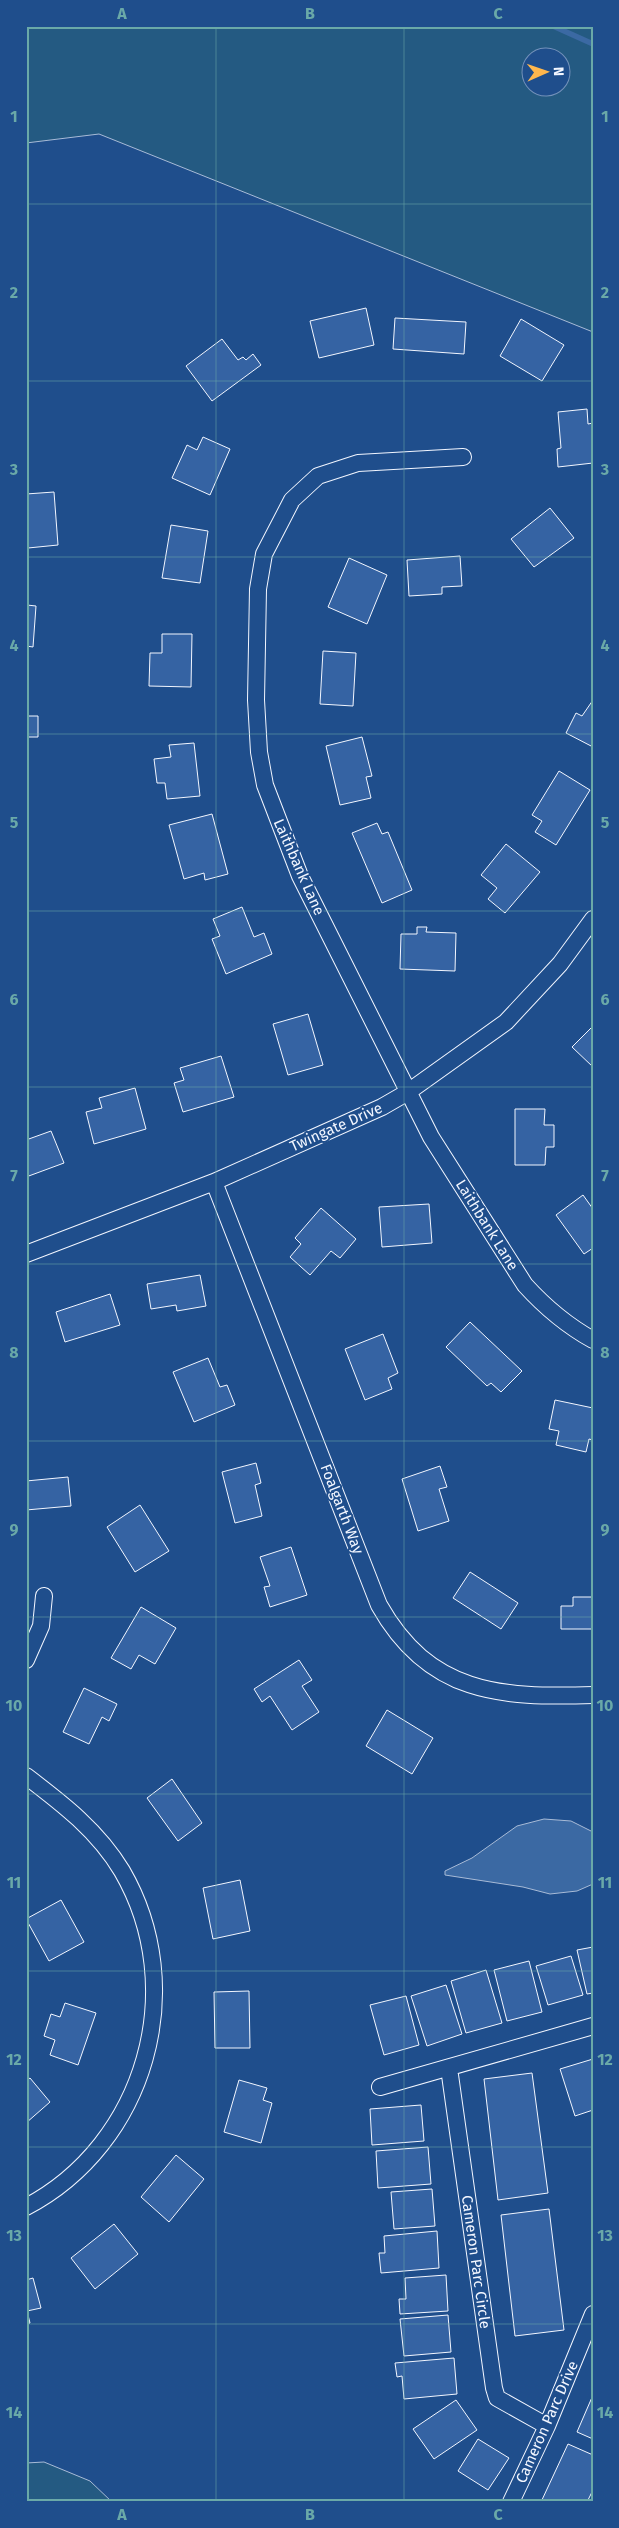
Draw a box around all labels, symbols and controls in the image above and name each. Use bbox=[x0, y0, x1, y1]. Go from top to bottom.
text: A bbox=[116, 4, 127, 23]
text: B bbox=[305, 4, 315, 23]
text: C bbox=[493, 4, 503, 23]
north arrow bbox=[522, 48, 572, 98]
text: N bbox=[550, 67, 567, 77]
text: 1 bbox=[10, 107, 18, 126]
text: 1 bbox=[601, 107, 609, 126]
text: 2 bbox=[10, 283, 18, 302]
text: 2 bbox=[601, 283, 609, 302]
text: 3 bbox=[9, 460, 18, 479]
text: 3 bbox=[600, 460, 609, 479]
text: 4 bbox=[9, 636, 19, 655]
text: 4 bbox=[600, 636, 610, 655]
text: 5 bbox=[10, 813, 19, 832]
text: 5 bbox=[601, 813, 610, 832]
street label: Laithbank Lane bbox=[270, 816, 328, 918]
text: 6 bbox=[9, 990, 19, 1009]
text: 6 bbox=[600, 990, 610, 1009]
street label: Twingate Drive bbox=[287, 1099, 385, 1155]
text: 7 bbox=[10, 1166, 18, 1185]
text: 7 bbox=[601, 1166, 609, 1185]
street label: Laithbank Lane bbox=[452, 1176, 522, 1274]
text: 8 bbox=[9, 1343, 19, 1362]
text: 8 bbox=[600, 1343, 610, 1362]
street label: Foalgarth Way bbox=[317, 1462, 368, 1557]
text: 9 bbox=[10, 1520, 19, 1539]
text: 9 bbox=[601, 1520, 610, 1539]
text: 10 bbox=[6, 1696, 22, 1715]
text: 10 bbox=[597, 1696, 613, 1715]
text: 11 bbox=[7, 1873, 21, 1892]
text: 11 bbox=[598, 1873, 612, 1892]
text: 12 bbox=[6, 2050, 22, 2069]
text: 12 bbox=[597, 2050, 613, 2069]
street label: Cameron Parc Circle bbox=[458, 2194, 494, 2330]
text: 13 bbox=[6, 2226, 22, 2245]
text: 13 bbox=[597, 2226, 613, 2245]
street label: Cameron Parc Drive bbox=[512, 2358, 582, 2486]
text: 14 bbox=[6, 2403, 22, 2422]
text: 14 bbox=[597, 2403, 613, 2422]
text: A bbox=[116, 2505, 127, 2524]
text: B bbox=[305, 2505, 315, 2524]
text: C bbox=[493, 2505, 503, 2524]

